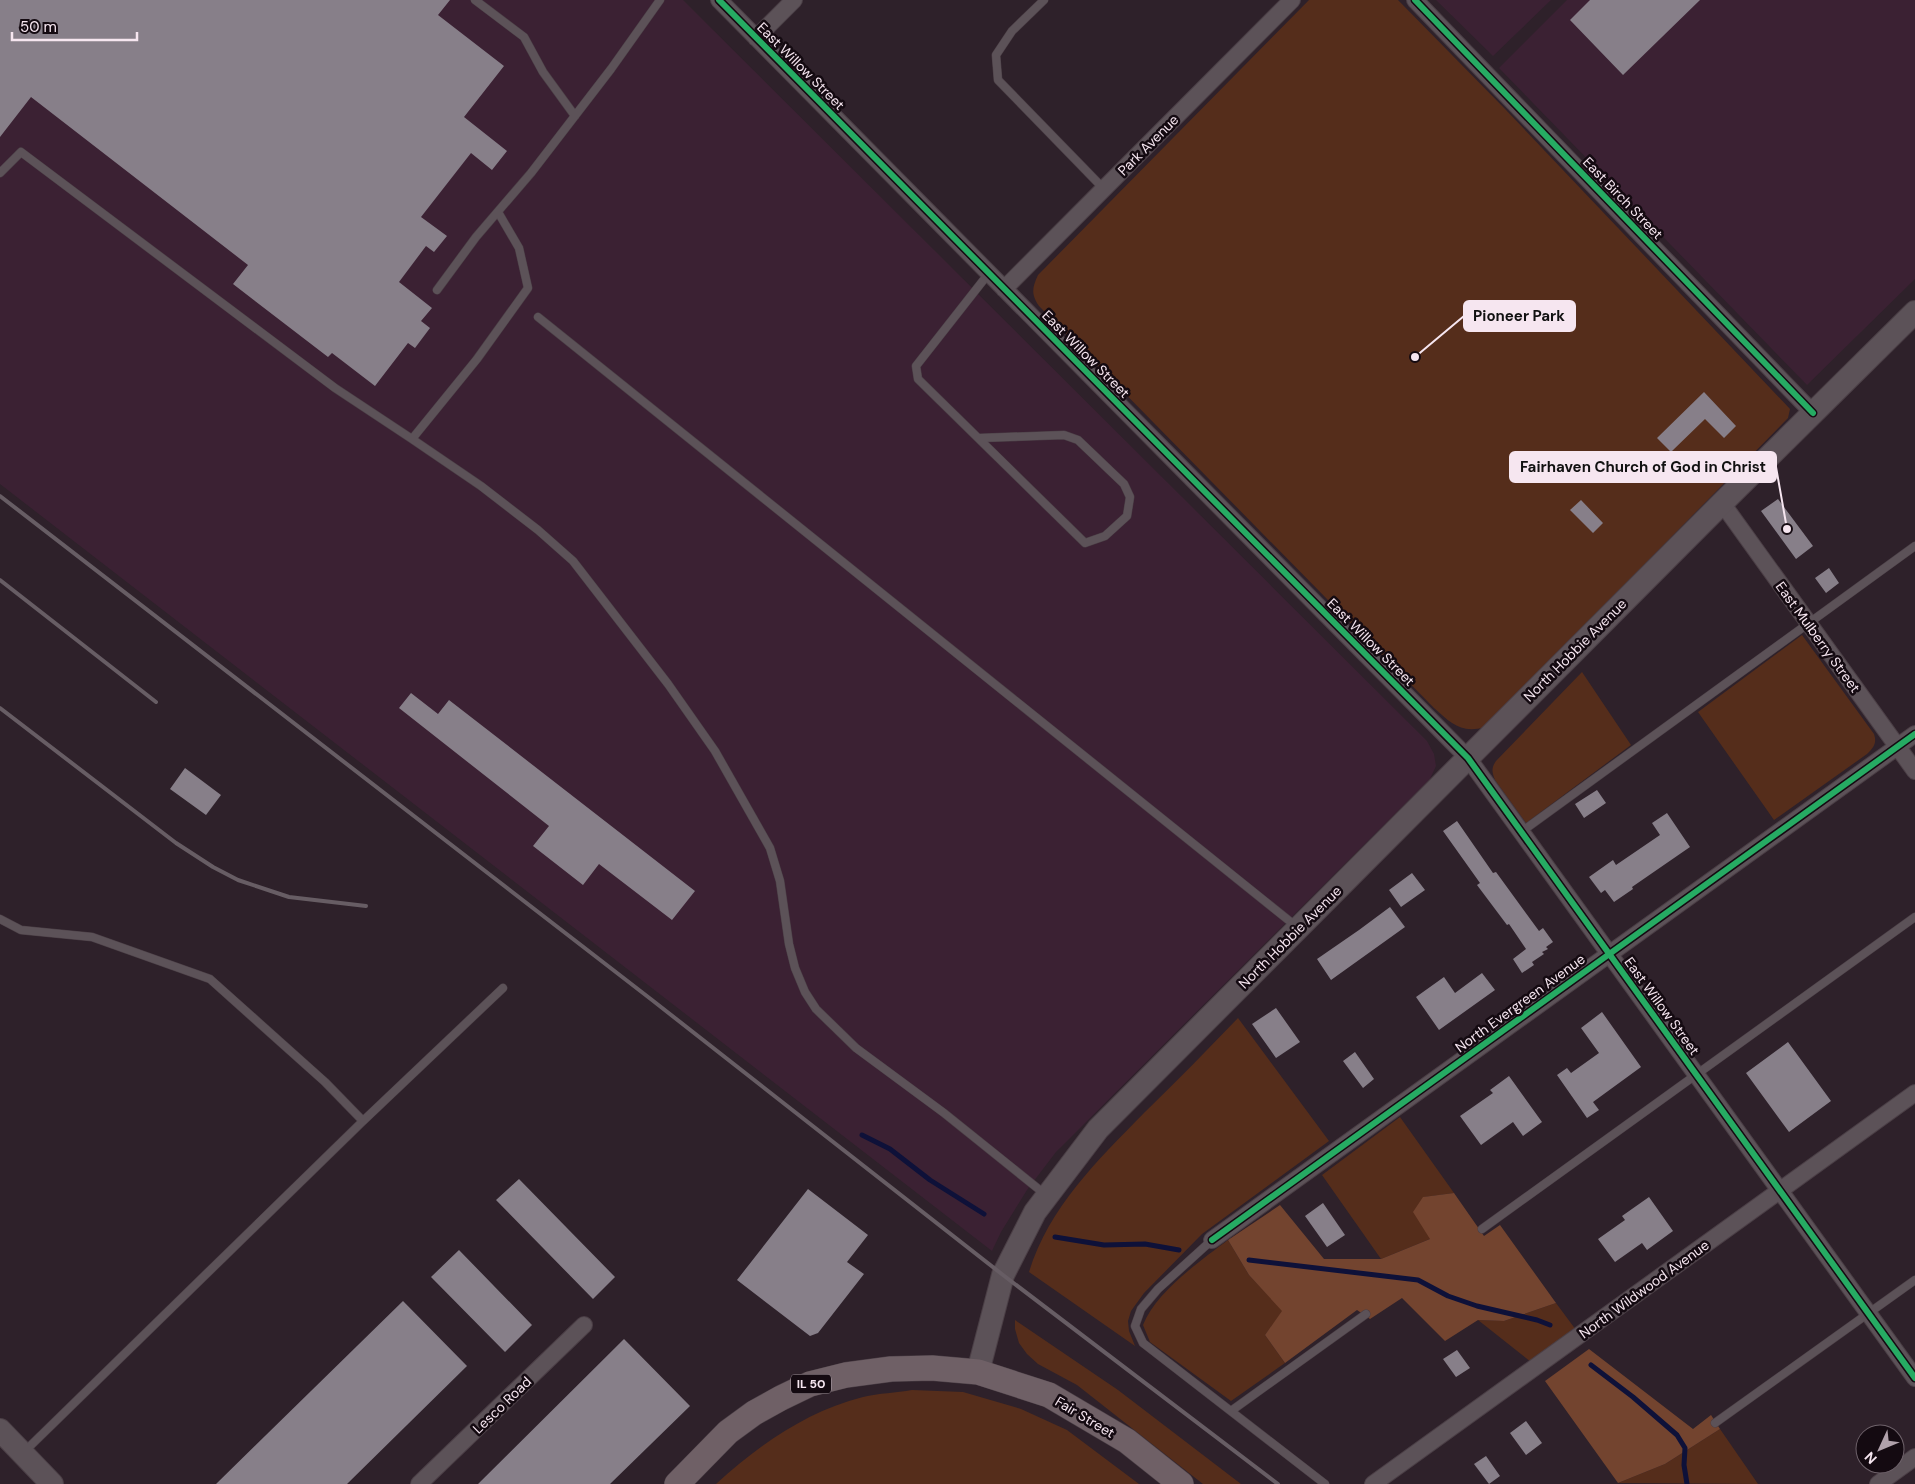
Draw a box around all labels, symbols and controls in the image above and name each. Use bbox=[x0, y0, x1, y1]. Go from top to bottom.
scale bar bbox=[12, 10, 138, 42]
text: 50 m bbox=[20, 17, 57, 37]
street label: East Willow Street bbox=[753, 18, 849, 114]
street label: Park Avenue bbox=[1114, 111, 1182, 179]
street label: East Birch Street bbox=[1579, 153, 1667, 243]
callout: Pioneer Park bbox=[1464, 301, 1575, 331]
street label: East Willow Street bbox=[1038, 306, 1134, 402]
text: Pioneer Park bbox=[1473, 306, 1565, 326]
callout: Fairhaven Church of God in Christ bbox=[1510, 452, 1776, 482]
text: Fairhaven Church of God in Christ bbox=[1520, 457, 1766, 477]
street label: East Mulberry Street bbox=[1772, 578, 1864, 696]
street label: East Willow Street bbox=[1323, 594, 1419, 690]
street label: North Hobbie Avenue bbox=[1520, 595, 1630, 705]
street label: North Hobbie Avenue bbox=[1235, 882, 1345, 992]
street label: North Evergreen Avenue bbox=[1451, 950, 1589, 1056]
street label: East Willow Street bbox=[1620, 953, 1704, 1059]
street label: North Wildwood Avenue bbox=[1575, 1236, 1713, 1342]
street label: Lesco Road bbox=[469, 1373, 535, 1437]
road number: IL 50 bbox=[791, 1375, 831, 1394]
street label: Fair Street bbox=[1052, 1392, 1118, 1442]
north arrow bbox=[1855, 1424, 1905, 1474]
text: N bbox=[1861, 1448, 1881, 1468]

